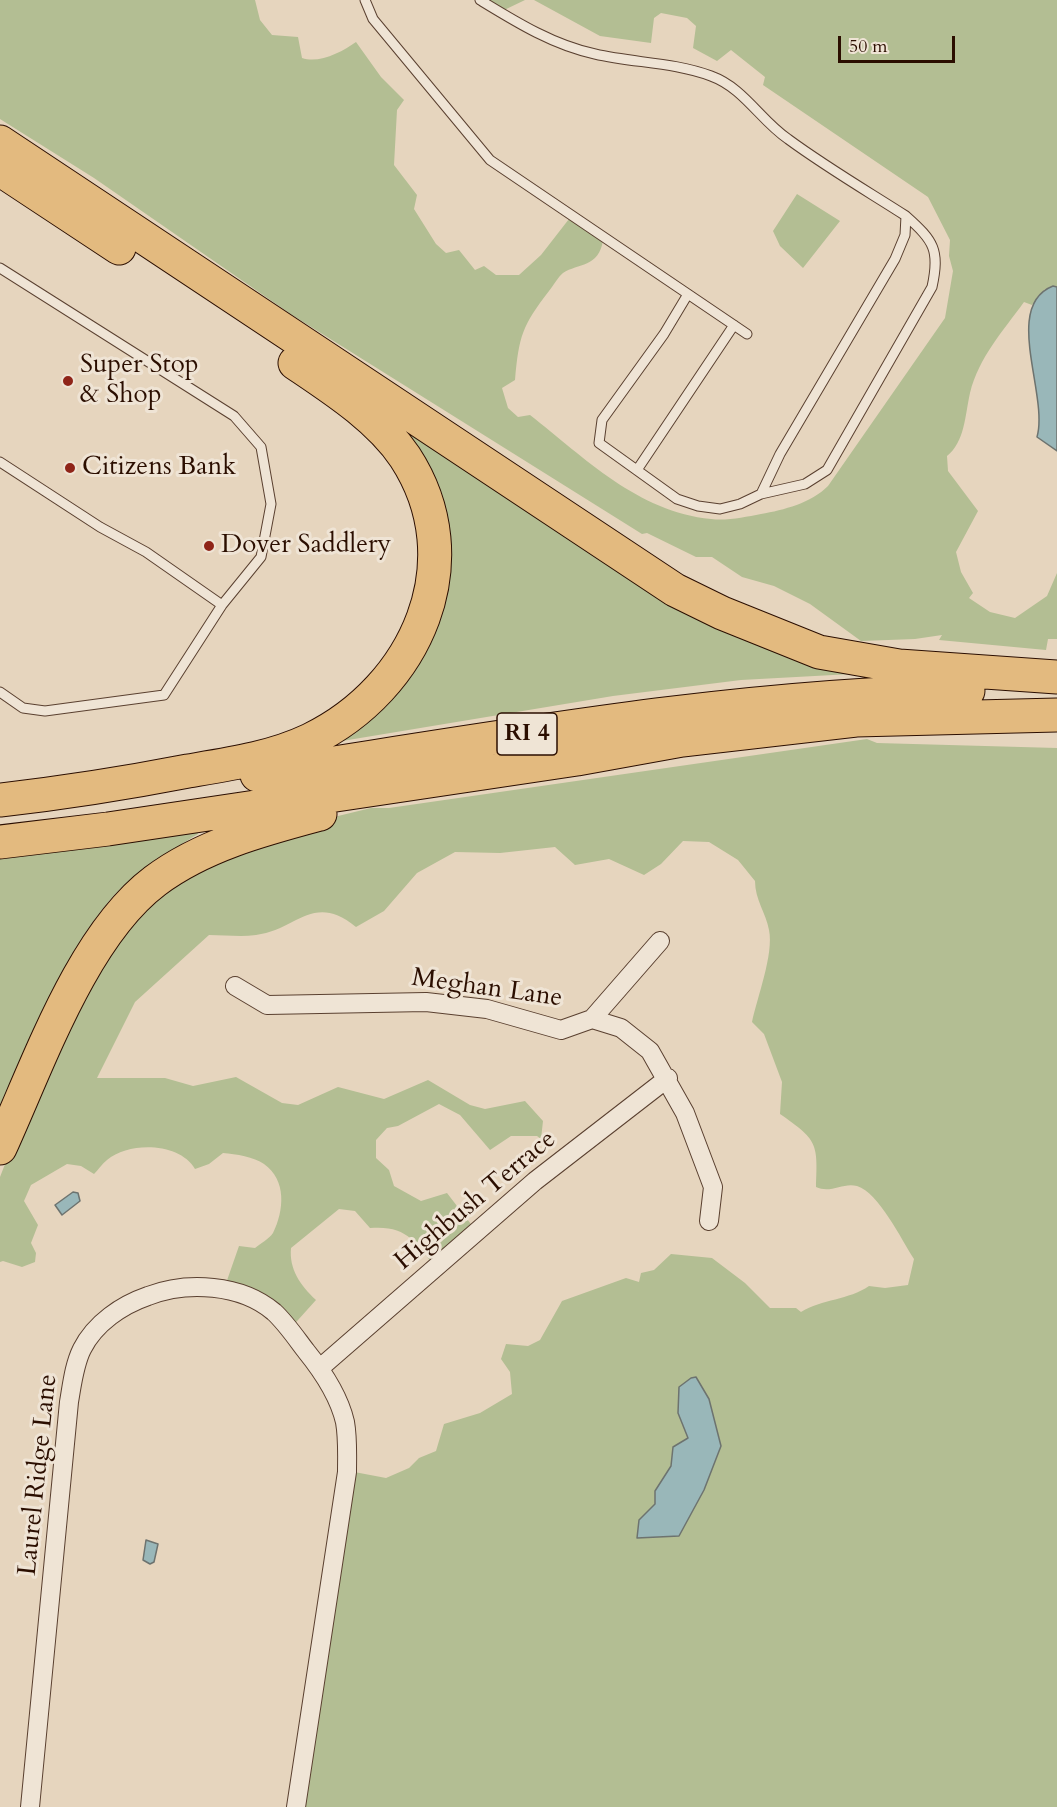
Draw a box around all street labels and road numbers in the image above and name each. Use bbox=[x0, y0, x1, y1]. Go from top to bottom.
road number: RI 4 bbox=[497, 713, 557, 755]
street label: Meghan Lane bbox=[410, 963, 564, 1015]
street label: Highbush Terrace bbox=[389, 1125, 563, 1277]
street label: Laurel Ridge Lane bbox=[13, 1373, 65, 1577]

